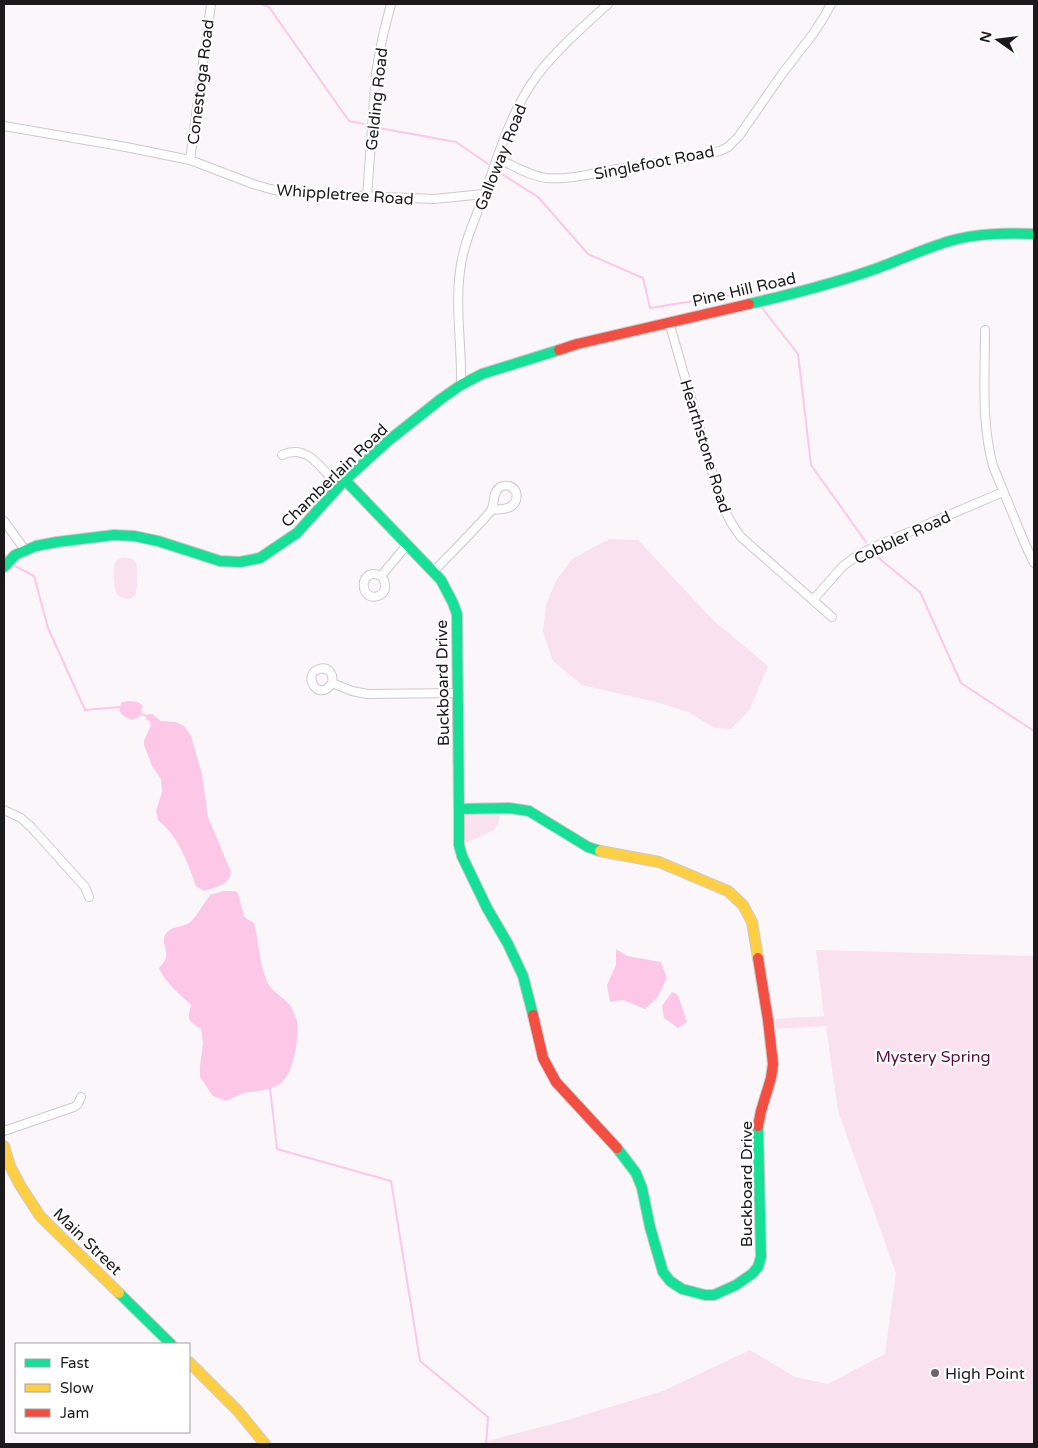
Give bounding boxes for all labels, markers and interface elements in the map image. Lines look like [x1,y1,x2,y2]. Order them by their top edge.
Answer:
north arrow [973,15,1023,65]
street label: Conestoga Road [183,18,219,146]
text: N [976,29,995,44]
street label: Gelding Road [362,47,392,152]
street label: Galloway Road [470,101,531,214]
street label: Singlefoot Road [592,142,716,184]
street label: Whippletree Road [276,180,414,210]
street label: Pine Hill Road [690,268,798,312]
street label: Hearthstone Road [675,377,735,515]
street label: Chamberlain Road [277,420,392,532]
street label: Cobbler Road [851,507,954,569]
street label: Buckboard Drive [432,620,454,746]
park label: Mystery Spring [875,1047,991,1067]
street label: Buckboard Drive [737,1121,757,1247]
street label: Main Street [49,1204,126,1280]
legend [15,1343,190,1433]
text: Fast [60,1354,90,1372]
place label: High Point [945,1364,1025,1384]
marker: High Point [929,1367,941,1379]
text: Slow [60,1379,94,1397]
text: Jam [60,1404,89,1422]

